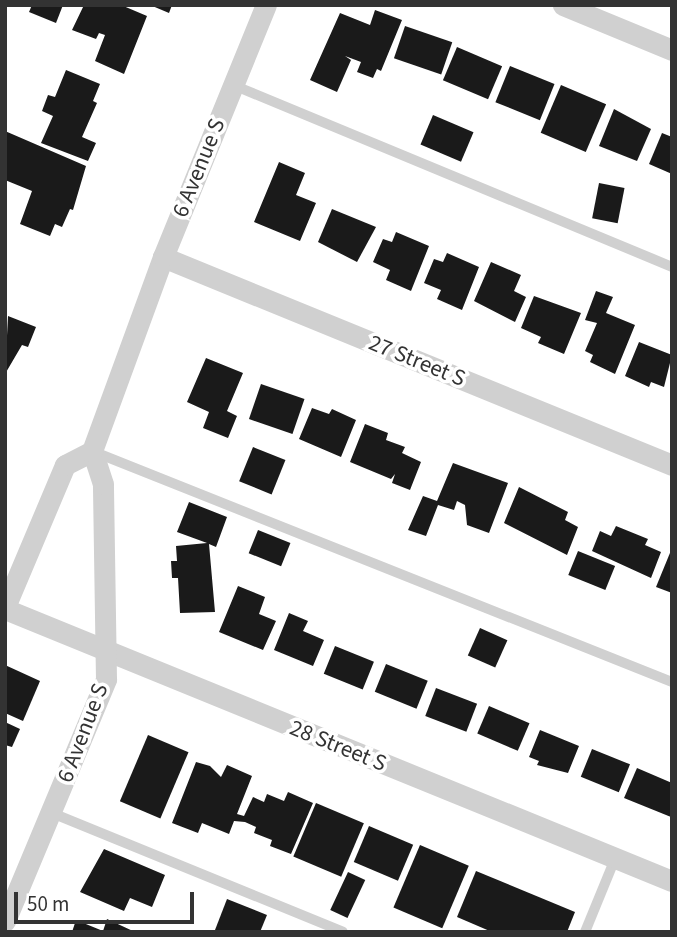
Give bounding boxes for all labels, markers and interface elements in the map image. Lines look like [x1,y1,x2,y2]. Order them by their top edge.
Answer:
street label: 6 Avenue S [167,115,231,221]
street label: 27 Street S [365,329,469,393]
street label: 6 Avenue S [52,680,114,786]
street label: 28 Street S [286,714,390,778]
scale bar [18,878,198,922]
text: 50 m [27,889,69,919]

